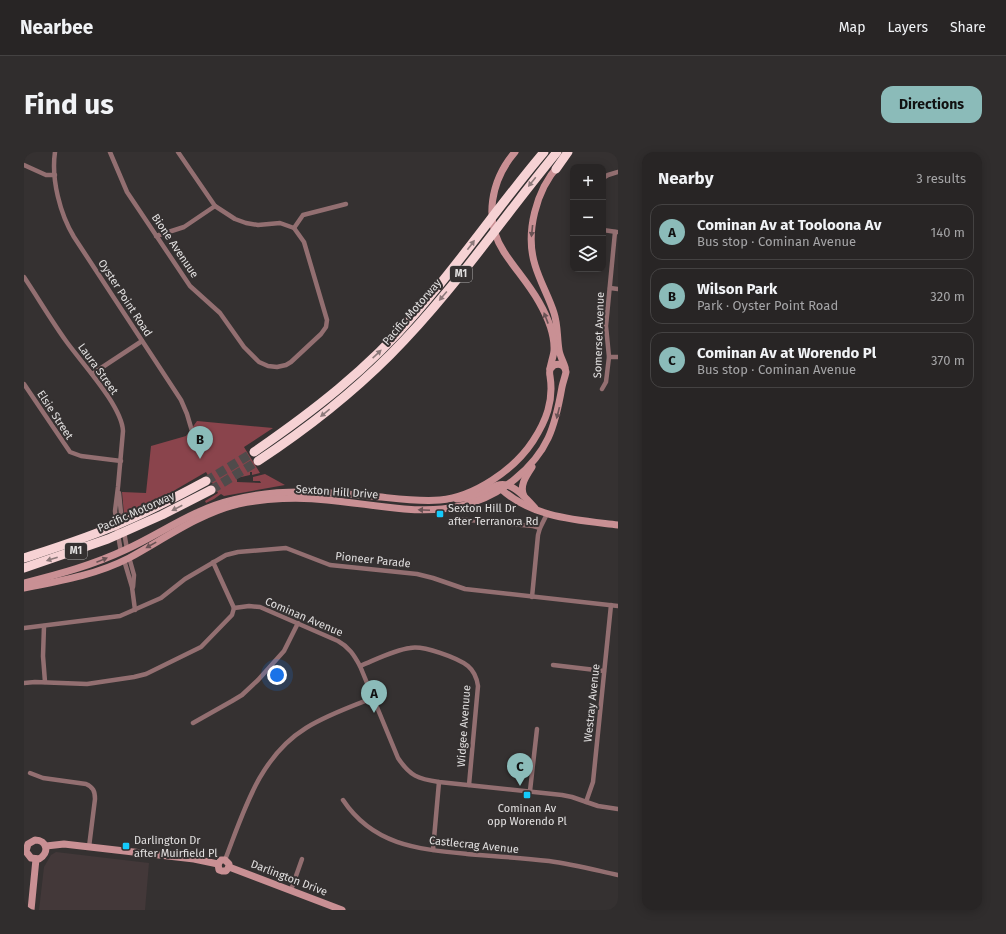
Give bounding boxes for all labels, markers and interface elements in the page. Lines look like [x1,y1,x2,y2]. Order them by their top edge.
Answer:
text: Nearbee [20,16,93,39]
text: Map [839,19,865,36]
text: Layers [887,19,928,36]
text: Share [950,19,986,36]
button: Directions [881,86,982,123]
text: Find us [24,88,114,121]
map controls [570,164,606,272]
button: + [570,164,606,200]
text: Nearby [658,168,713,189]
text: 3 results [916,171,966,186]
one-way arrow [528,177,536,188]
button: − [570,200,606,236]
street label: Bione Avenuue [149,211,201,281]
text: Cominan Av at Tooloona Av [697,216,881,234]
one-way arrow [529,225,536,237]
text: A [668,225,676,240]
text: 140 m [931,225,965,240]
text: Bus stop · Cominan Avenue [697,234,856,249]
button: layers [570,236,606,272]
one-way arrow [467,240,475,251]
street label: Oyster Point Road [95,257,155,339]
road number: M1 [450,266,472,282]
street label: Pacific Motorway [380,276,445,348]
text: Wilson Park [697,280,777,298]
text: B [668,289,676,304]
text: 320 m [930,289,965,304]
one-way arrow [439,290,448,301]
street label: Somerset Avenue [591,292,607,378]
text: Park · Oyster Point Road [697,298,838,313]
one-way arrow [543,312,549,324]
street label: Laura Street [75,341,121,397]
text: Cominan Av at Worendo Pl [697,344,876,362]
one-way arrow [372,349,382,359]
text: C [668,353,676,368]
text: 370 m [931,353,965,368]
text: Bus stop · Cominan Avenue [697,362,856,377]
street label: Elsie Street [34,388,76,442]
one-way arrow [554,407,560,420]
one-way arrow [320,408,331,417]
pin: B [187,426,213,459]
street label: Sexton Hill Drive [295,483,379,501]
street label: Pacific Motorway [95,489,177,535]
place label: Sexton Hill Dr after Terranora Rd [448,502,539,528]
one-way arrow [171,504,182,511]
one-way arrow [417,507,430,513]
marker: Sexton Hill Dr after Terranora Rd [435,509,445,519]
one-way arrow [145,542,157,549]
road number: M1 [65,543,87,559]
street label: Pioneer Parade [335,550,411,570]
one-way arrow [45,556,57,562]
one-way arrow [96,557,108,563]
street label: Cominan Avenue [263,595,345,639]
street label: Westray Avenue [581,663,603,743]
your location [267,665,287,685]
pin: A [361,680,387,713]
street label: Widgee Avenuue [455,685,473,767]
pin: C [507,753,533,786]
marker: Cominan Av opp Worendo Pl [522,790,532,800]
place label: Cominan Av opp Worendo Pl [487,802,567,828]
place label: Darlington Dr after Muirfield Pl [134,834,217,860]
street label: Castlecrag Avenue [428,834,520,856]
marker: Darlington Dr after Muirfield Pl [121,841,131,851]
street label: Darlington Drive [249,857,329,899]

